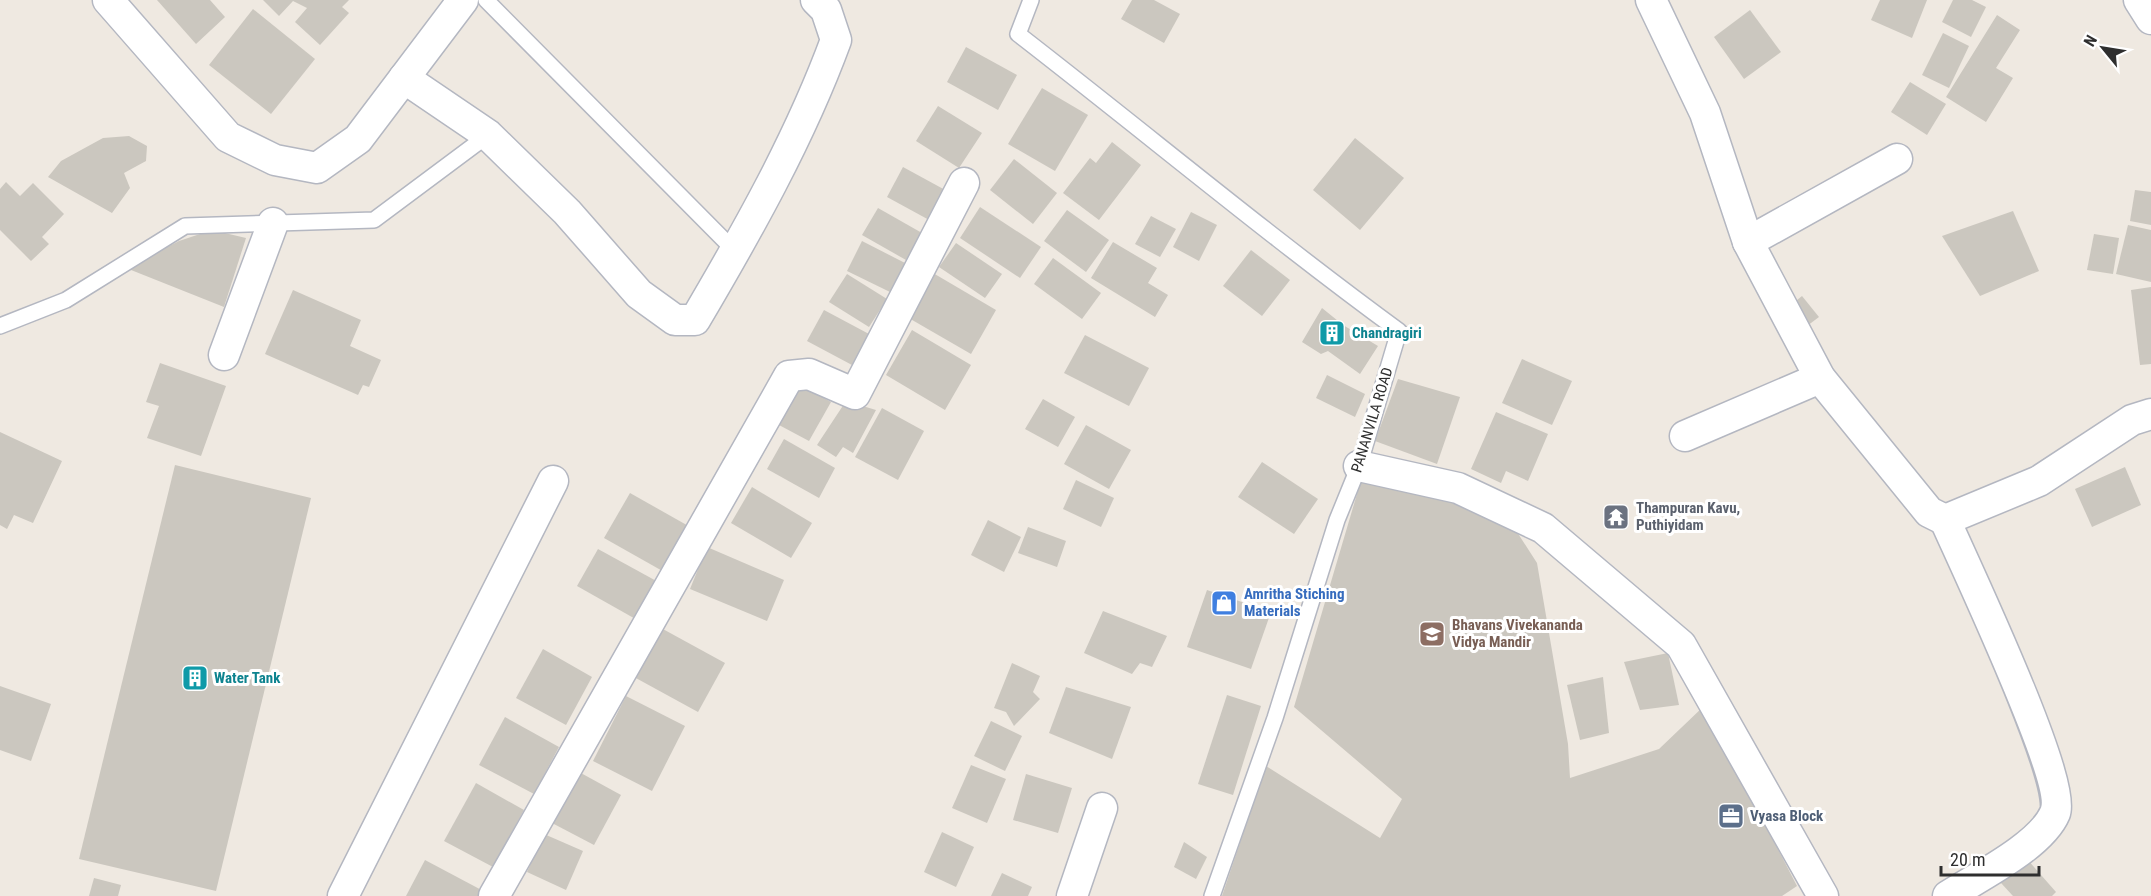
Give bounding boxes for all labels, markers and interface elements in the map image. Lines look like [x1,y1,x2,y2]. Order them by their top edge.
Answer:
north arrow [2073,18,2133,78]
text: N [2080,32,2101,50]
building icon: Chandragiri [1317,318,1347,348]
place label: Chandragiri [1352,324,1422,342]
street label: PANANVILA ROAD [1347,365,1397,475]
place label: Thampuran Kavu, Puthiyidam [1636,499,1740,534]
temple icon: Thampuran Kavu, Puthiyidam [1601,502,1631,532]
place label: Amritha Stiching Materials [1244,585,1344,620]
shop icon: Amritha Stiching Materials [1209,588,1239,618]
place label: Bhavans Vivekananda Vidya Mandir [1452,616,1583,651]
school or university icon: Bhavans Vivekananda Vidya Mandir [1417,619,1447,649]
building icon: Water Tank [180,663,210,693]
place label: Water Tank [214,669,281,687]
office icon: Vyasa Block [1716,801,1746,831]
place label: Vyasa Block [1750,807,1824,825]
scale bar [1941,839,2038,877]
text: 20 m [1950,849,1985,870]

